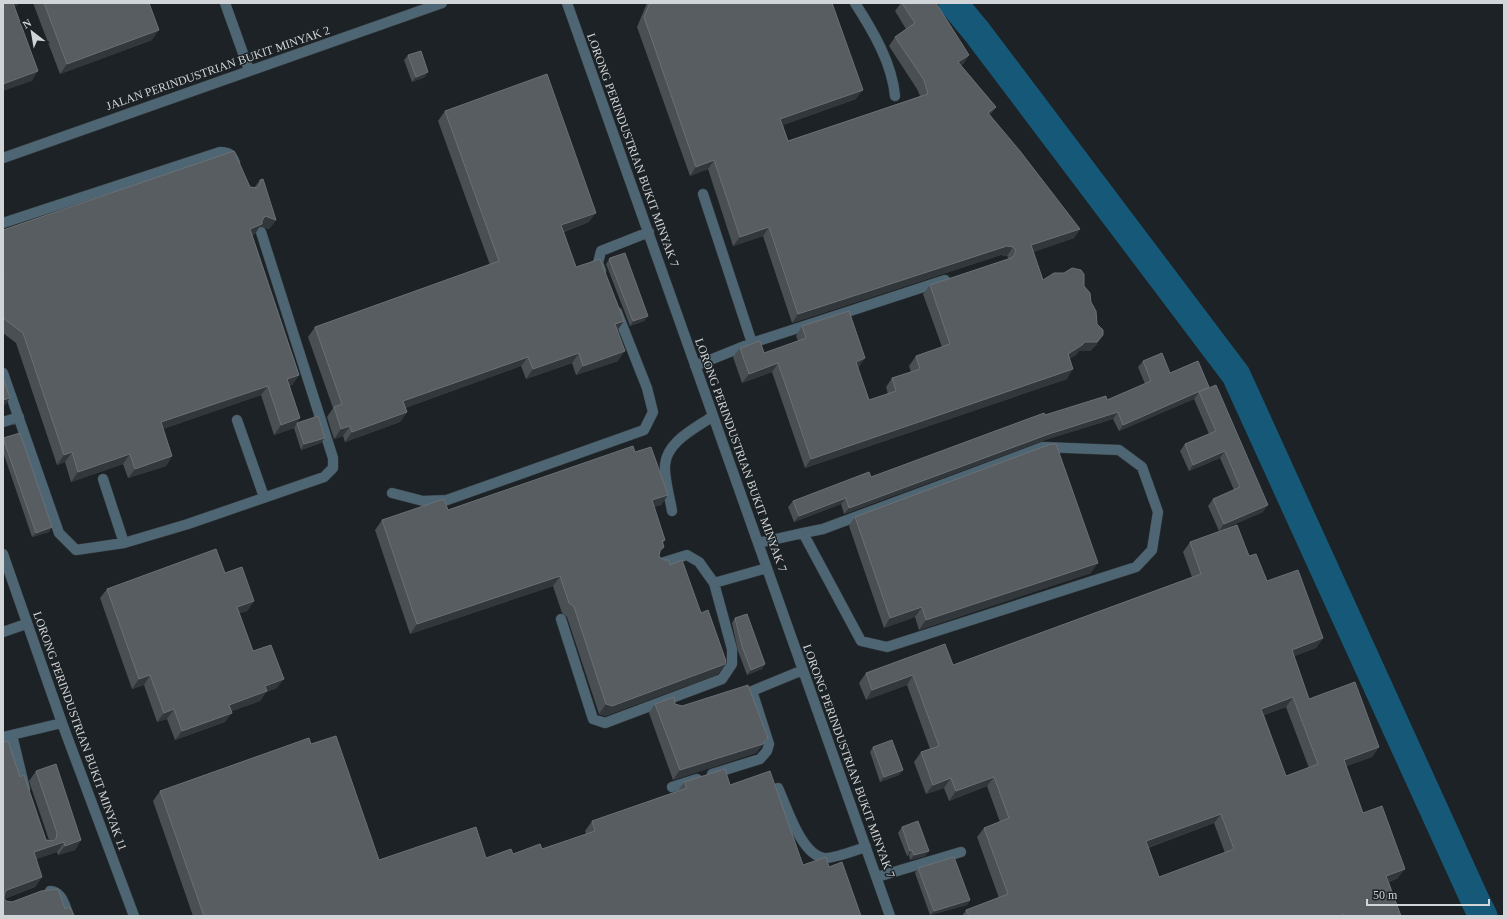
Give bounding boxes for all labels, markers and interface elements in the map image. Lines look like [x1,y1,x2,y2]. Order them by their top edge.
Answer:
north arrow [12,12,52,52]
text: N [20,16,33,31]
street label: JALAN PERINDUSTRIAN BUKIT MINYAK 2 [104,23,332,113]
street label: LORONG PERINDUSTRIAN BUKIT MINYAK 7 [584,31,682,269]
street label: LORONG PERINDUSTRIAN BUKIT MINYAK 7 [692,336,790,574]
street label: LORONG PERINDUSTRIAN BUKIT MINYAK 11 [30,610,130,852]
street label: LORONG PERINDUSTRIAN BUKIT MINYAK 7 [800,642,898,880]
scale bar [1367,881,1489,907]
text: 50 m [1373,888,1398,902]

